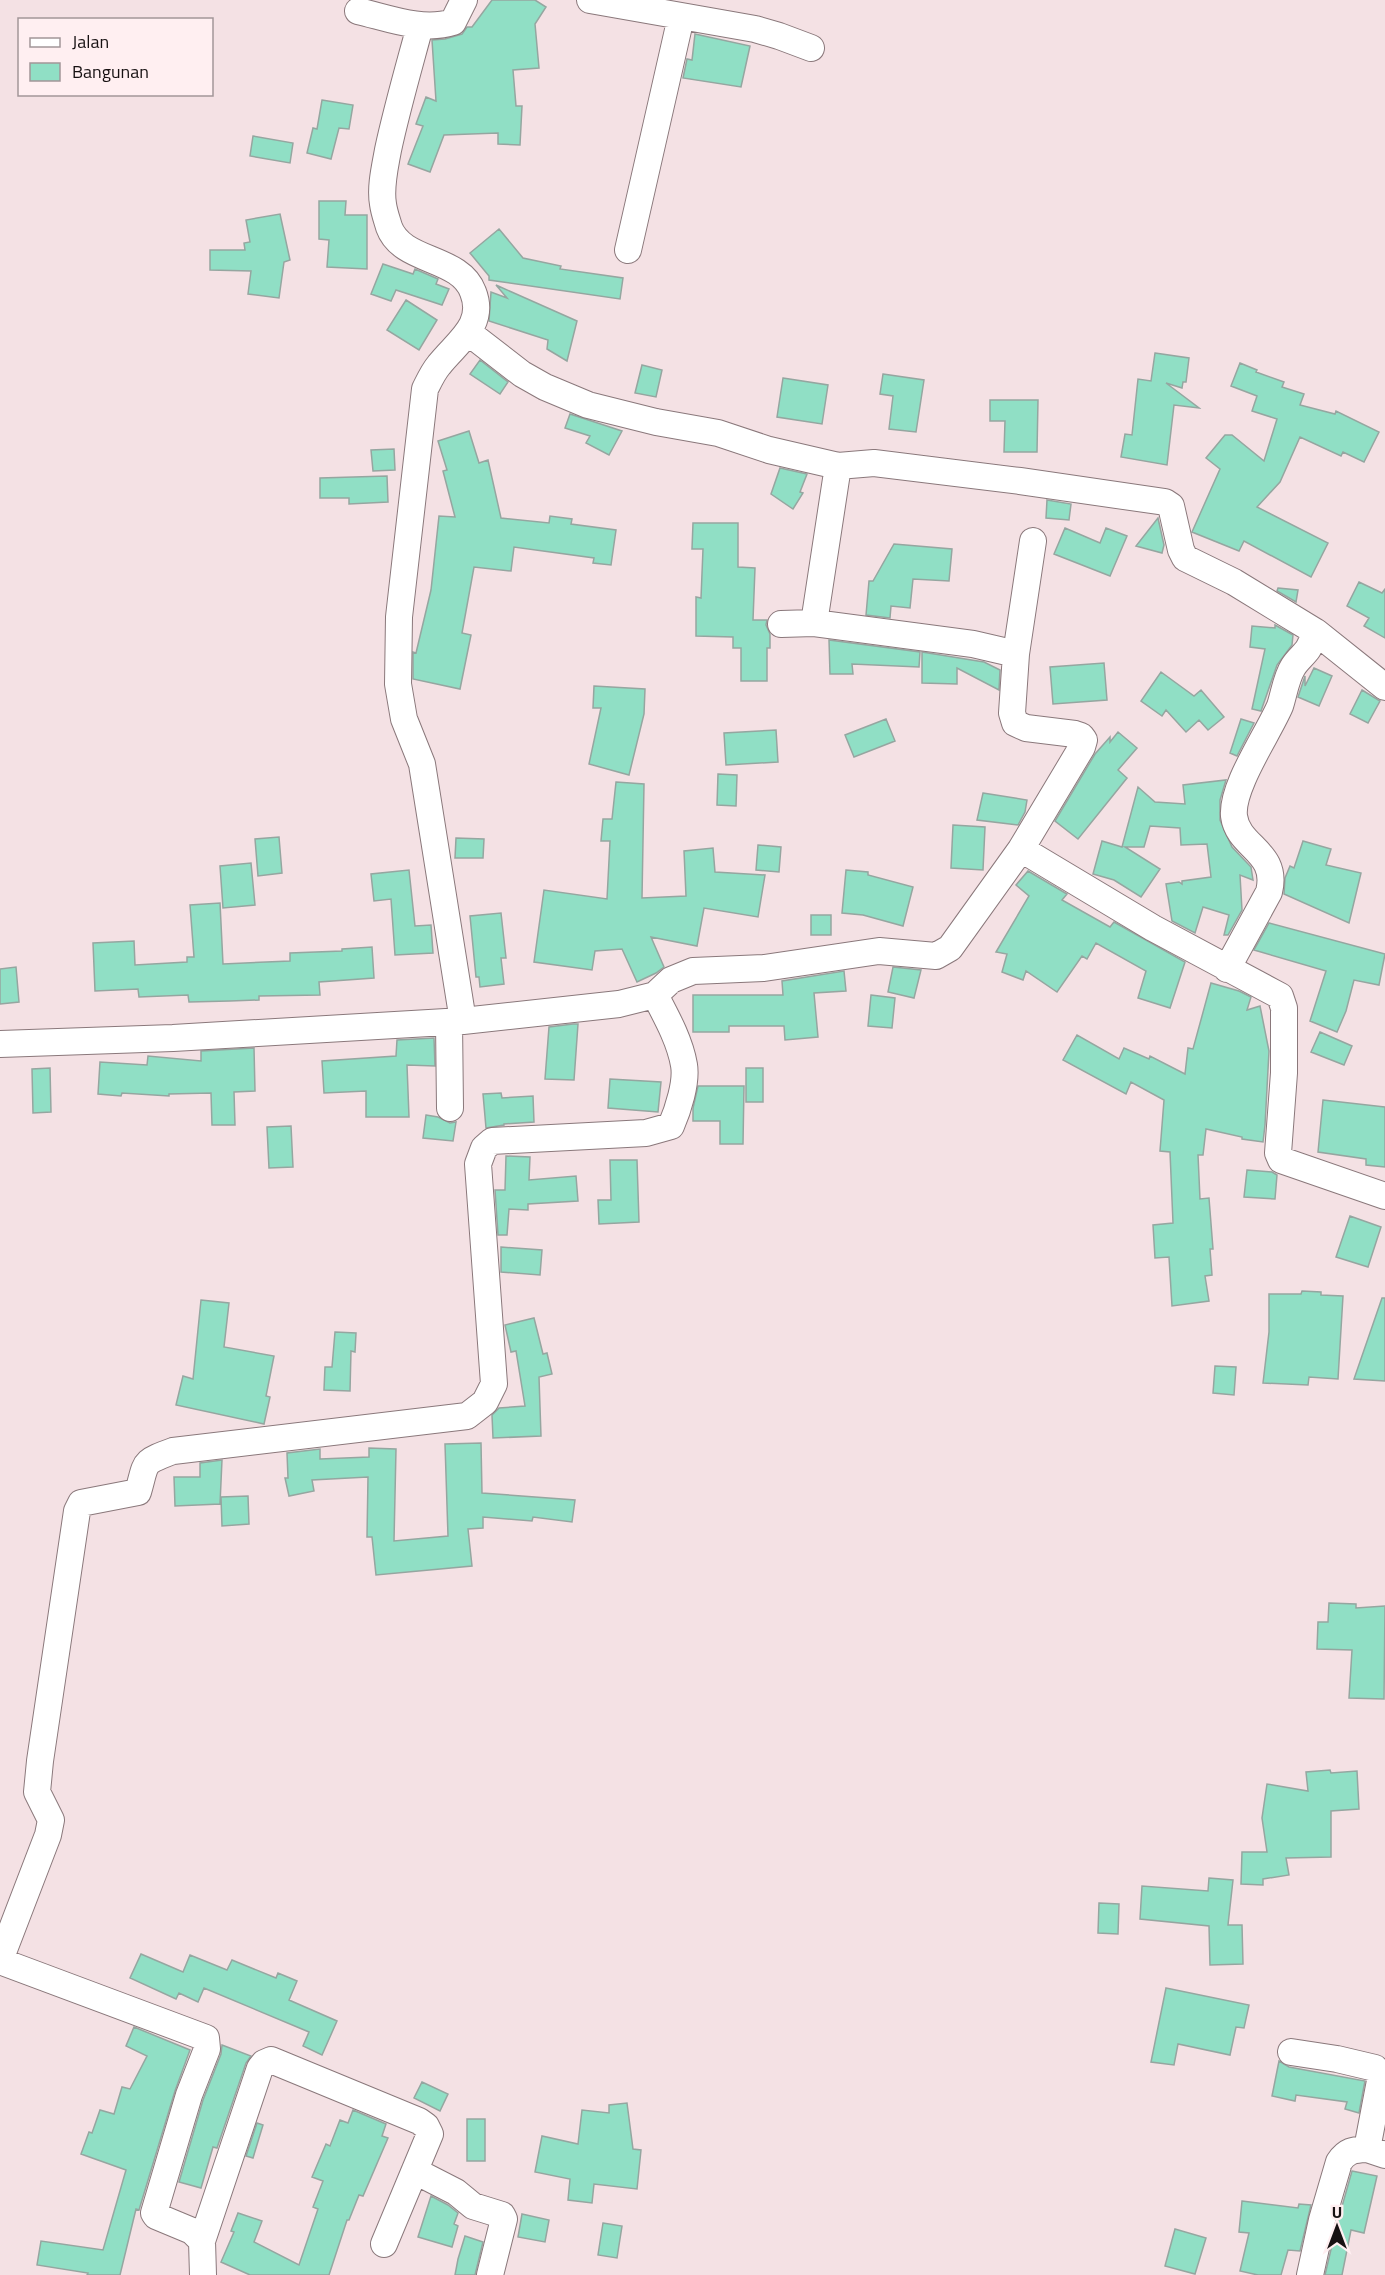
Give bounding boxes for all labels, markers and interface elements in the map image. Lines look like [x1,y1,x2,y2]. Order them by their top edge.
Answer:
legend [18,18,213,96]
text: Jalan [72,28,109,55]
text: Bangunan [72,58,149,85]
north arrow [1307,2197,1367,2257]
text: U [1332,2200,1342,2224]

